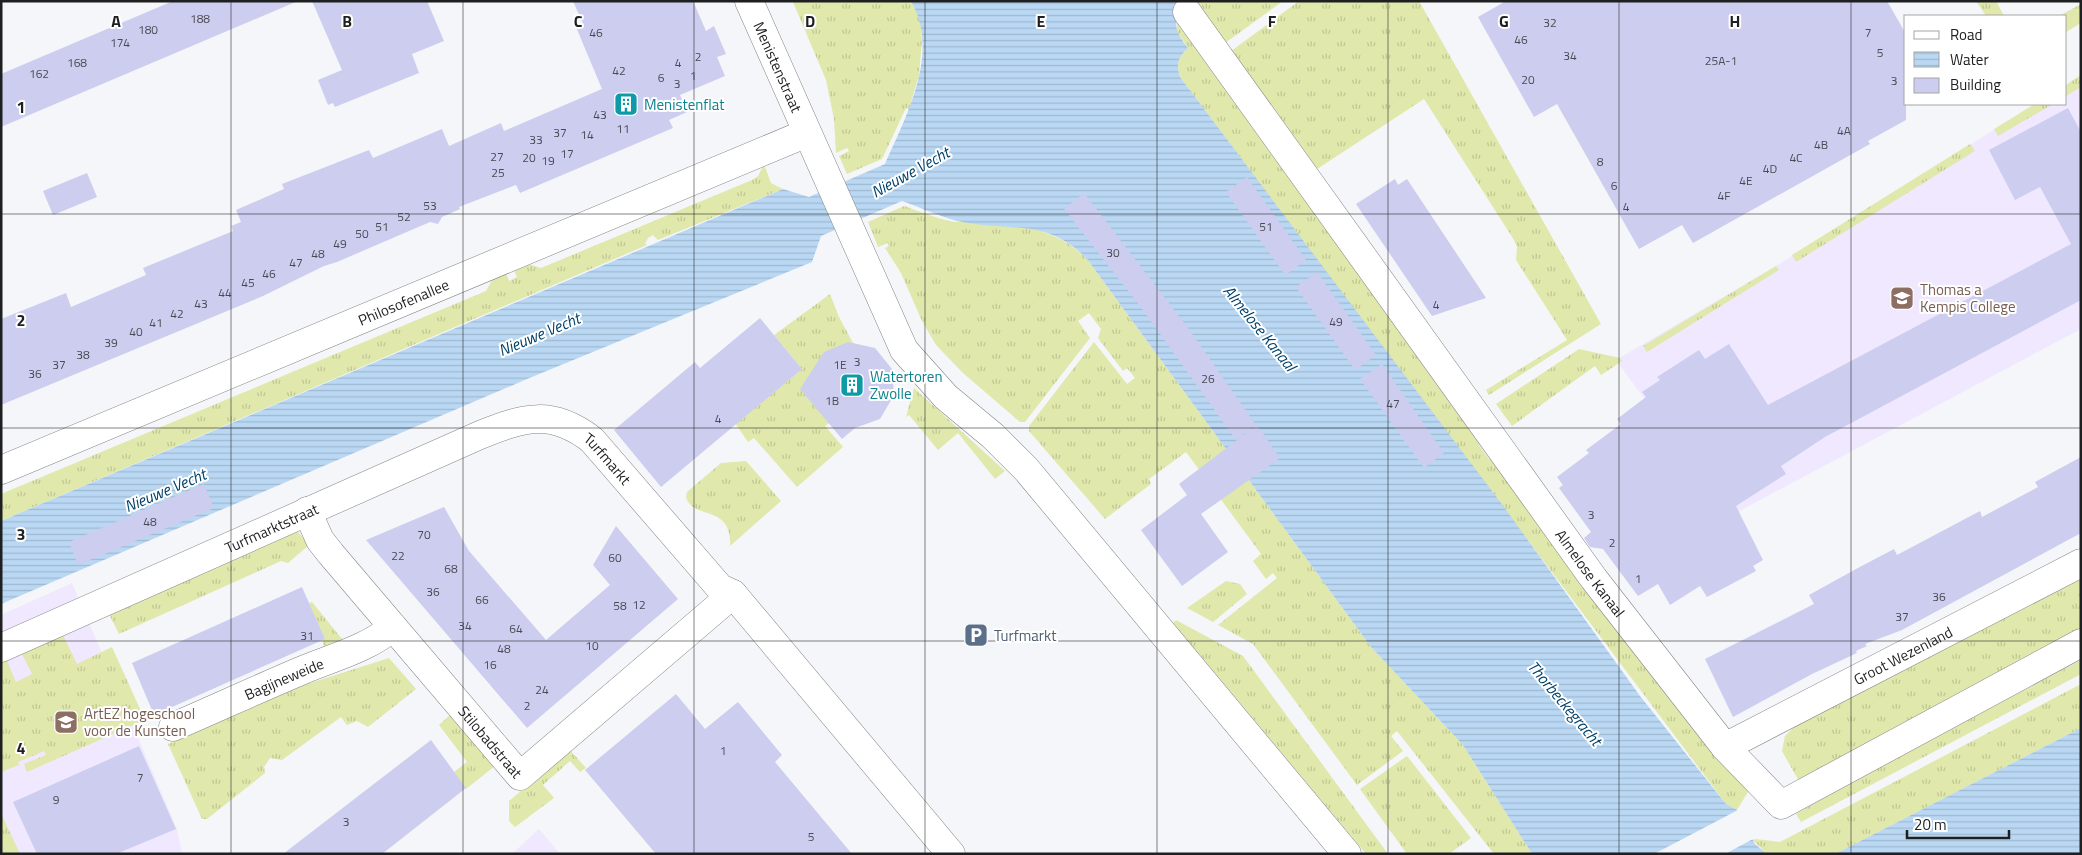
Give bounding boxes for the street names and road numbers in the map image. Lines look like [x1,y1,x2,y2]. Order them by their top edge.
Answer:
street label: Menistenstraat [748,18,809,117]
street label: Philosofenallee [354,273,452,331]
street label: Turfmarkt [580,427,637,490]
street label: Turfmarktstraat [221,497,323,559]
street label: Almelose Kanaal [1550,524,1631,622]
street label: Groot Wezenland [1849,620,1956,690]
street label: Bagijneweide [240,651,327,706]
street label: Stilobadstraat [453,700,529,784]

